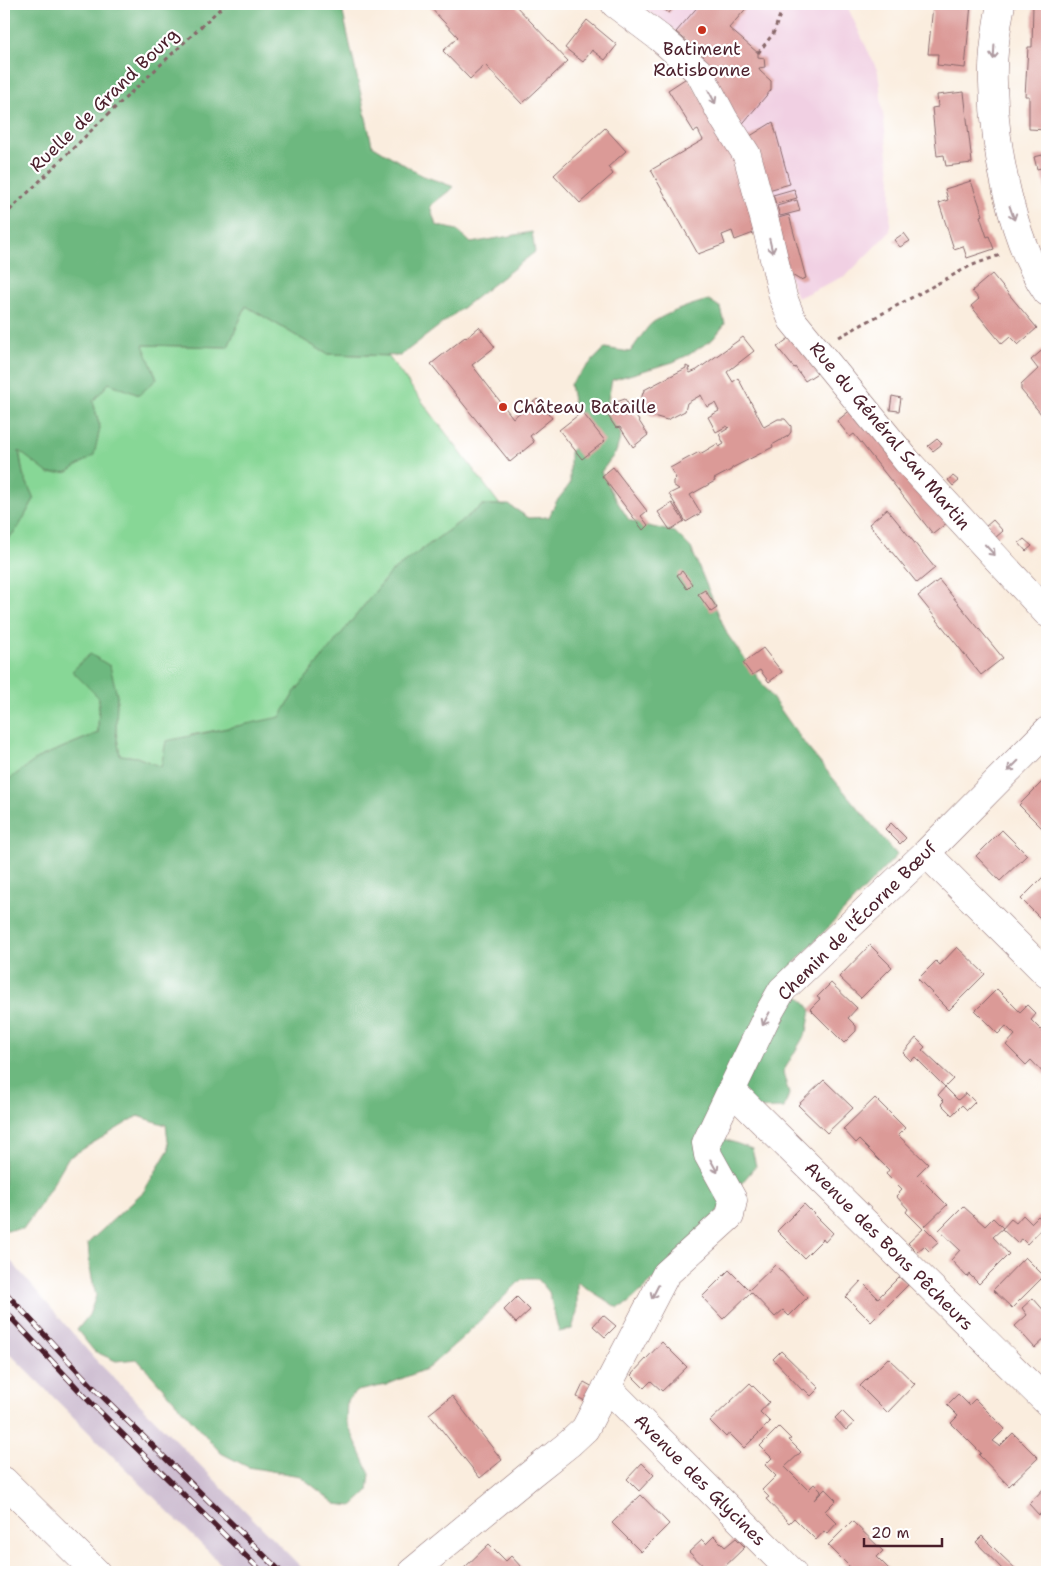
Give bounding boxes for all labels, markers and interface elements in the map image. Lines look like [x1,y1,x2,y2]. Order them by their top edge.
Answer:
street label: Ruelle de Grand Bourg [24,23,184,177]
marker: Batiment Ratisbonne [696,24,708,36]
place label: Batiment Ratisbonne [653,37,751,82]
one-way arrow [989,44,999,60]
one-way arrow [708,89,717,104]
one-way arrow [1008,204,1017,220]
one-way arrow [767,238,776,254]
street label: Rue du Général San Martin [804,337,976,535]
place label: Château Bataille [513,395,656,419]
marker: Château Bataille [497,401,509,413]
one-way arrow [984,544,996,557]
one-way arrow [1007,760,1019,772]
street label: Chemin de l'Écorne Bœuf [772,836,942,1006]
one-way arrow [761,1011,770,1026]
street label: Avenue des Bons Pêcheurs [799,1156,979,1336]
one-way arrow [710,1159,720,1173]
one-way arrow [650,1284,659,1299]
street label: Avenue des Glycines [629,1409,771,1551]
scale bar [864,1516,941,1548]
text: 20 m [871,1523,910,1543]

